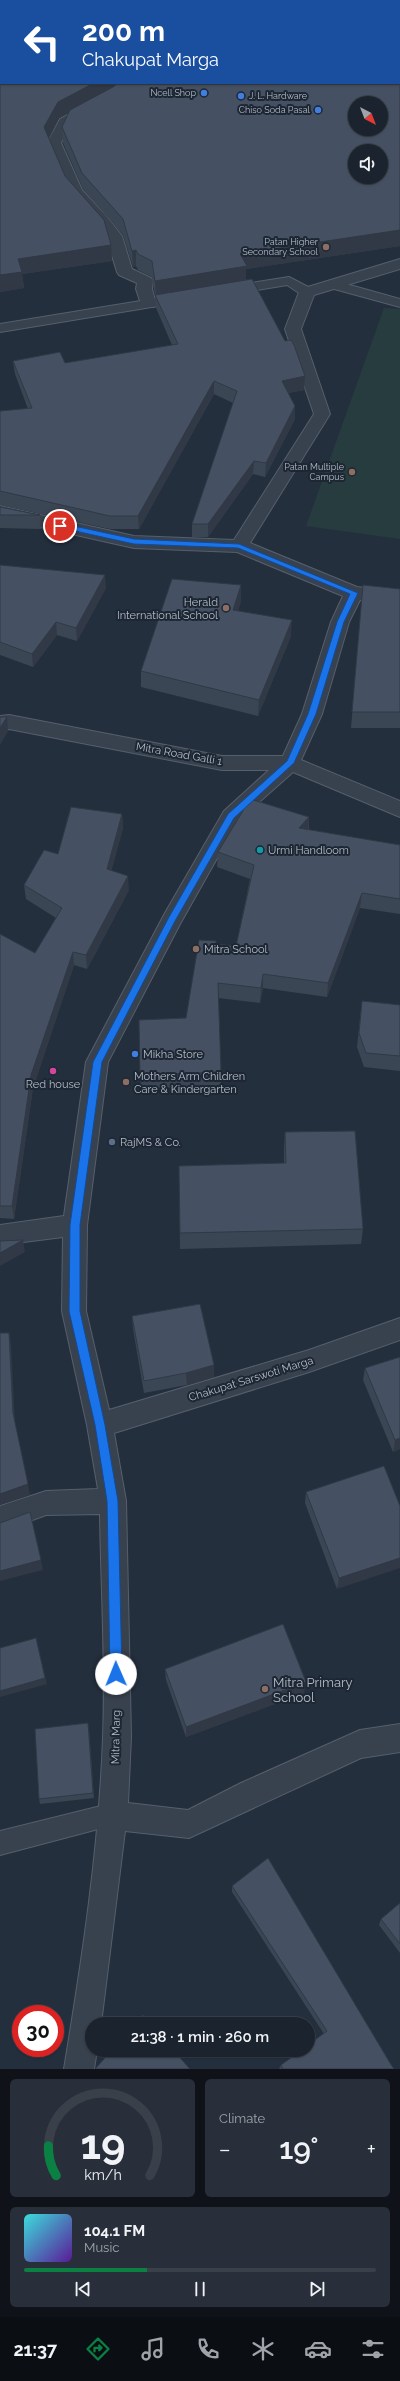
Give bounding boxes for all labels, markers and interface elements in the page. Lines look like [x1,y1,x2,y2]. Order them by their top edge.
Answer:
text: 200 m [82,15,165,48]
icon: left [16,16,68,68]
text: Chakupat Marga [82,49,219,70]
place label: Ncell Shop [150,88,196,98]
marker: Ncell Shop [199,88,209,98]
marker: J. L. Hardware [236,91,246,101]
place label: J. L. Hardware [249,91,308,101]
north arrow [348,96,388,136]
map controls [348,96,388,184]
place label: Chiso Soda Pasal [239,105,311,115]
marker: Chiso Soda Pasal [313,105,323,115]
button: sound [348,144,388,184]
place label: Patan Higher Secondary School [242,237,319,257]
marker: Patan Higher Secondary School [321,242,331,252]
place label: Patan Multiple Campus [284,462,345,482]
marker: Patan Multiple Campus [347,467,357,477]
pin [43,509,77,543]
icon: arrive [49,515,71,537]
place label: Herald International School [117,596,218,622]
marker: Herald International School [221,603,231,613]
street label: Mitra Road Galli 1 [135,740,223,768]
place label: Urmi Handloom [268,844,349,857]
marker: Urmi Handloom [255,845,265,855]
place label: Mitra School [204,943,268,956]
marker: Mitra School [191,944,201,954]
place label: Mikha Store [143,1048,203,1061]
marker: Mikha Store [130,1049,140,1059]
marker: Red house [48,1066,58,1076]
place label: Mothers Arm Children Care & Kindergarten [134,1070,245,1096]
marker: Mothers Arm Children Care & Kindergarten [121,1077,131,1087]
place label: Red house [26,1078,81,1091]
place label: RajMS & Co. [120,1136,181,1149]
marker: RajMS & Co. [107,1137,117,1147]
street label: Chakupat Sarswoti Marga [187,1354,315,1404]
position arrow [95,1653,137,1695]
place label: Mitra Primary School [273,1675,353,1705]
marker: Mitra Primary School [260,1684,270,1694]
street label: Mitra Marg [109,1710,123,1764]
speed limit sign: 30 [12,2005,64,2057]
text: 21:38 · 1 min · 260 m [131,2028,269,2046]
text: Climate [219,2111,265,2126]
text: 19 [80,2120,125,2169]
text: 19° [279,2131,318,2166]
text: − [219,2136,231,2162]
text: + [367,2136,376,2162]
text: km/h [84,2167,121,2183]
text: 104.1 FM [84,2222,145,2240]
text: Music [84,2240,119,2255]
icon: previous [72,2278,94,2300]
icon: pause [189,2278,211,2300]
icon: next [306,2278,328,2300]
icon: directions [84,2335,112,2363]
icon: music [139,2335,167,2363]
icon: phone [194,2335,222,2363]
icon: climate [249,2335,277,2363]
icon: car [304,2335,332,2363]
icon: filters [359,2335,387,2363]
text: 21:37 [13,2339,57,2360]

